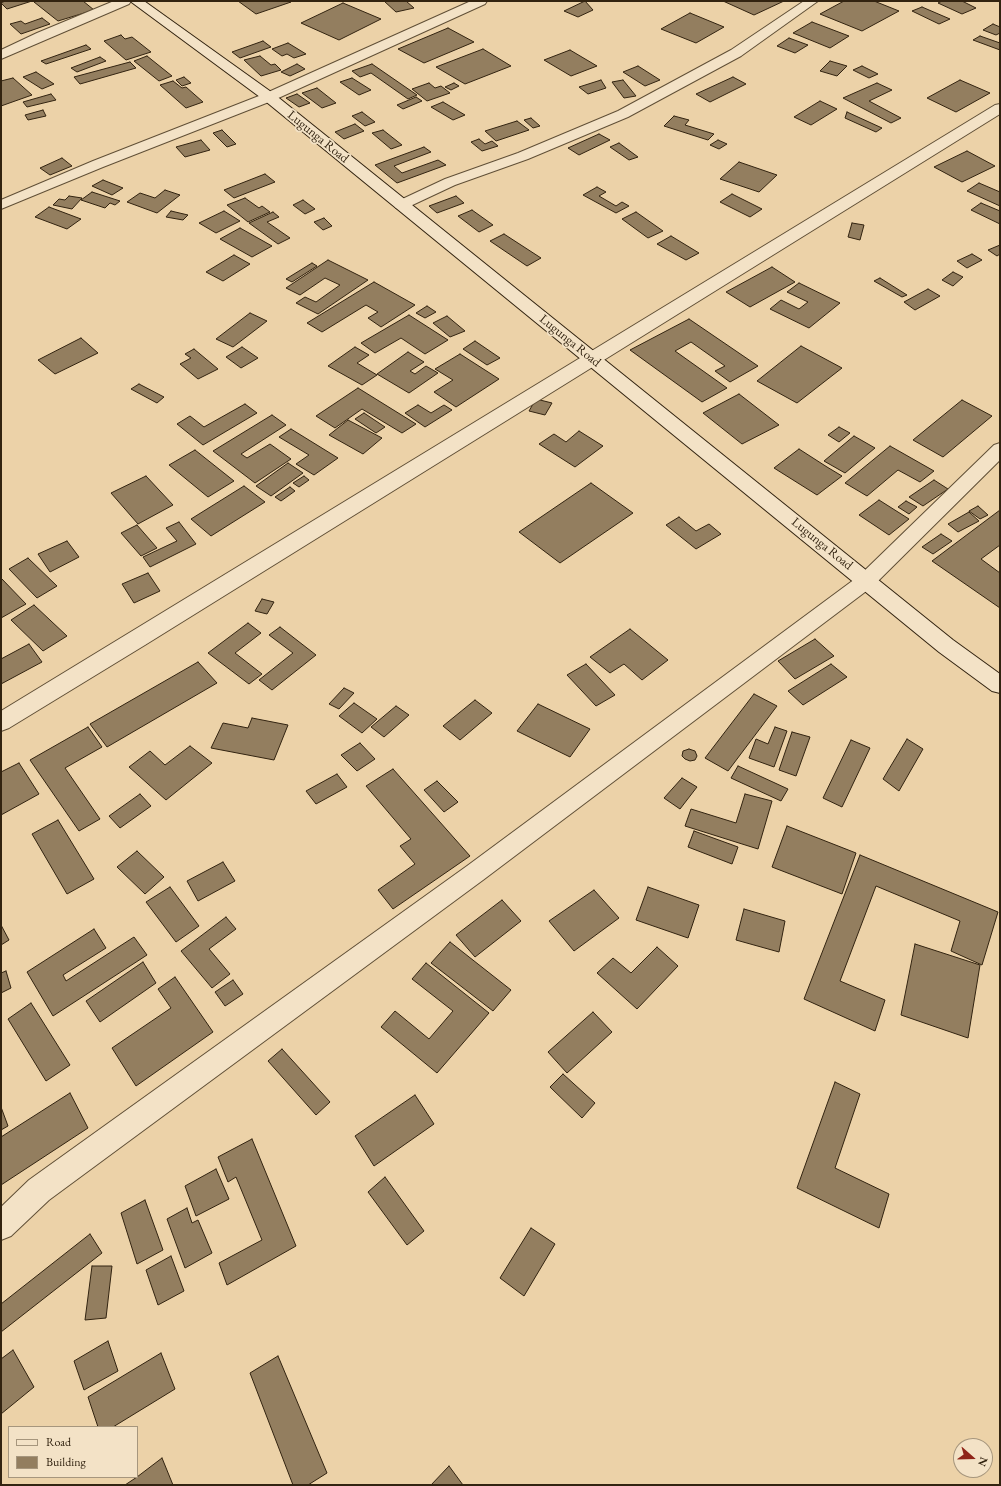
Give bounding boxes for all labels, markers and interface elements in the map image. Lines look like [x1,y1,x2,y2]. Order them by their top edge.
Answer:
street label: Lugunga Road [284,108,352,166]
street label: Lugunga Road [536,312,604,370]
street label: Lugunga Road [788,515,856,573]
legend [8,1426,138,1478]
text: Road [46,1434,71,1450]
north arrow [953,1438,993,1478]
text: Building [46,1454,86,1470]
text: N [975,1455,991,1468]

